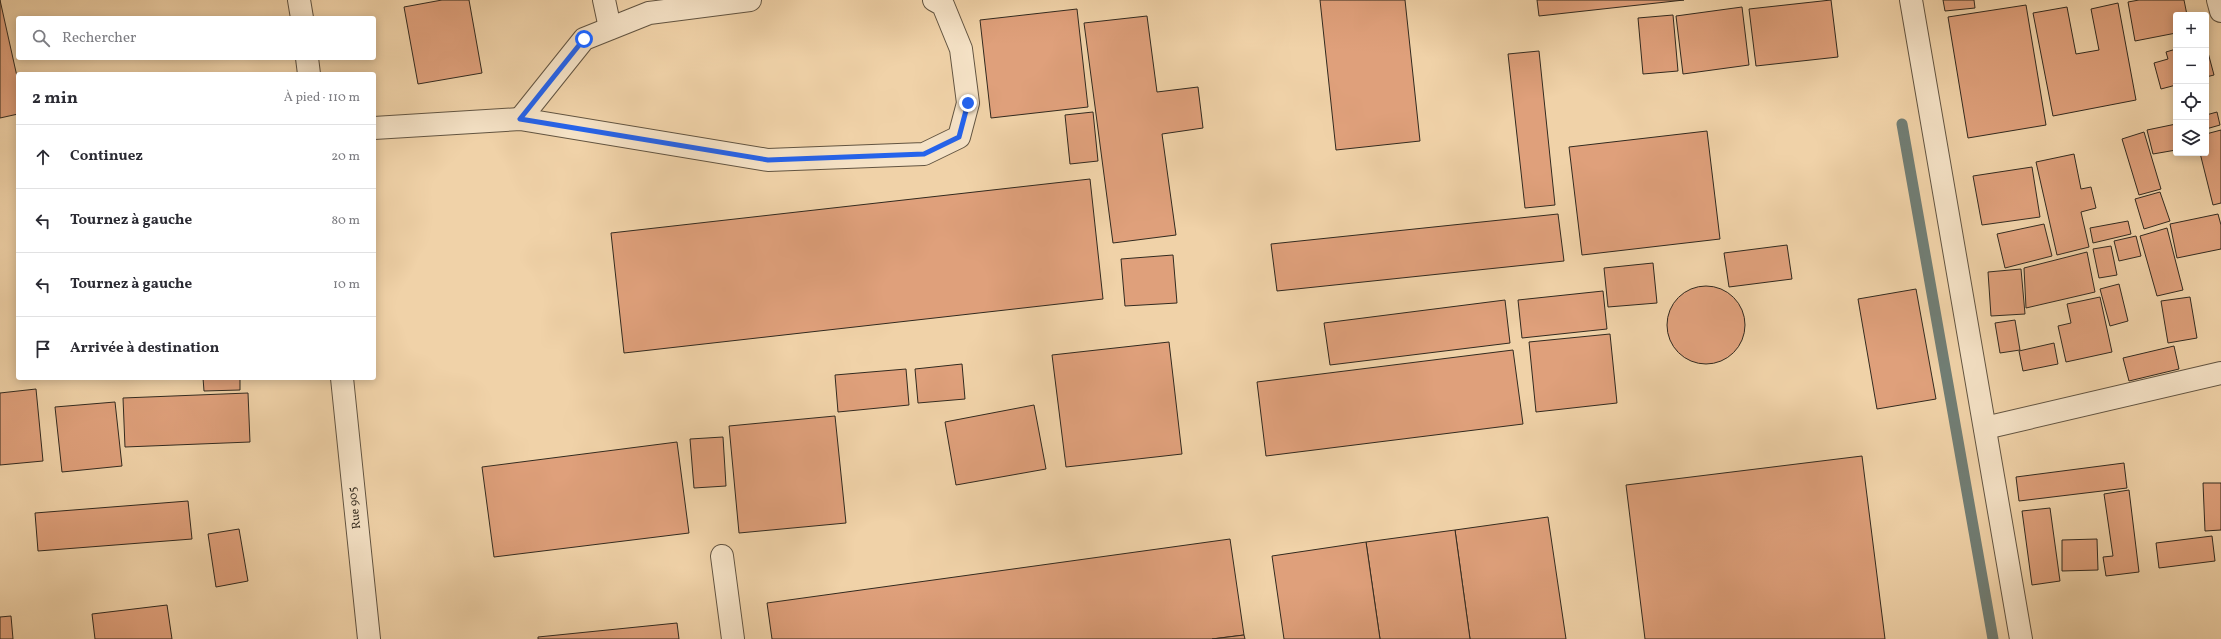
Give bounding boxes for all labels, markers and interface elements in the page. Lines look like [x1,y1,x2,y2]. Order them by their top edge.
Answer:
map controls [2173,12,2209,156]
button: + [2173,12,2209,48]
search box [16,16,376,60]
icon: search [30,27,52,49]
text: Rechercher [62,28,136,49]
route start [575,30,593,48]
button: − [2173,48,2209,84]
button: locate [2173,84,2209,120]
text: 2 min [32,87,78,110]
text: À pied · 110 m [284,89,360,107]
route end [959,94,977,112]
button: layers [2173,120,2209,156]
icon: ahead [32,146,54,168]
text: Continuez [70,146,143,167]
text: 20 m [331,148,360,166]
icon: left [32,210,54,232]
text: Tournez à gauche [70,210,192,231]
text: 80 m [331,212,360,230]
icon: left [32,274,54,296]
text: Tournez à gauche [70,274,192,295]
text: 10 m [333,276,360,294]
icon: arrive [32,338,54,360]
text: Arrivée à destination [70,338,219,359]
street label: Rue 905 [345,486,365,530]

